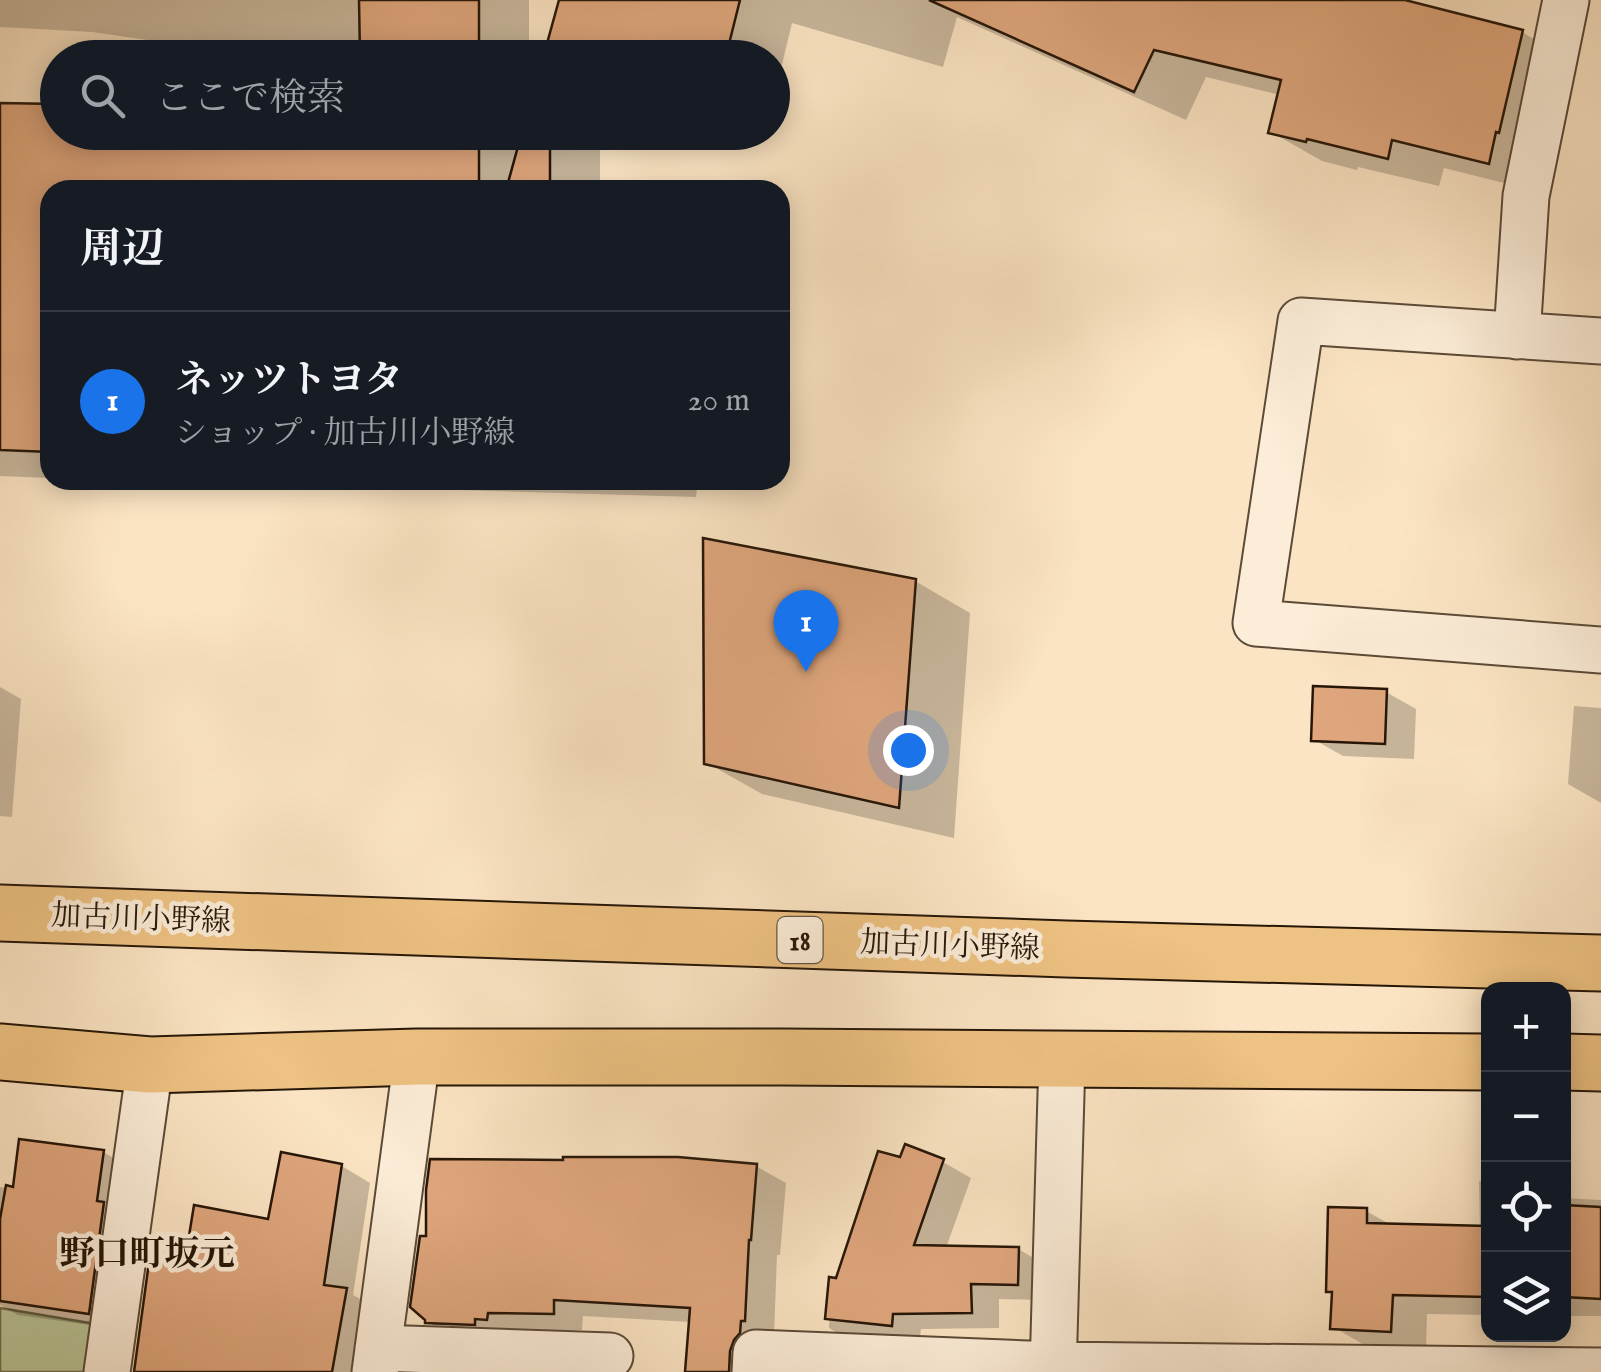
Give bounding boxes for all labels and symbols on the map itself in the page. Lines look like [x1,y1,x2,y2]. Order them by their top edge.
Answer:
pin: 1 [774,590,838,672]
your location [883,725,934,776]
street label: 加古川小野線 [50,898,232,942]
road number: 18 [778,917,822,963]
street label: 加古川小野線 [859,925,1041,969]
district label: 野口町坂元 [59,1233,235,1278]

